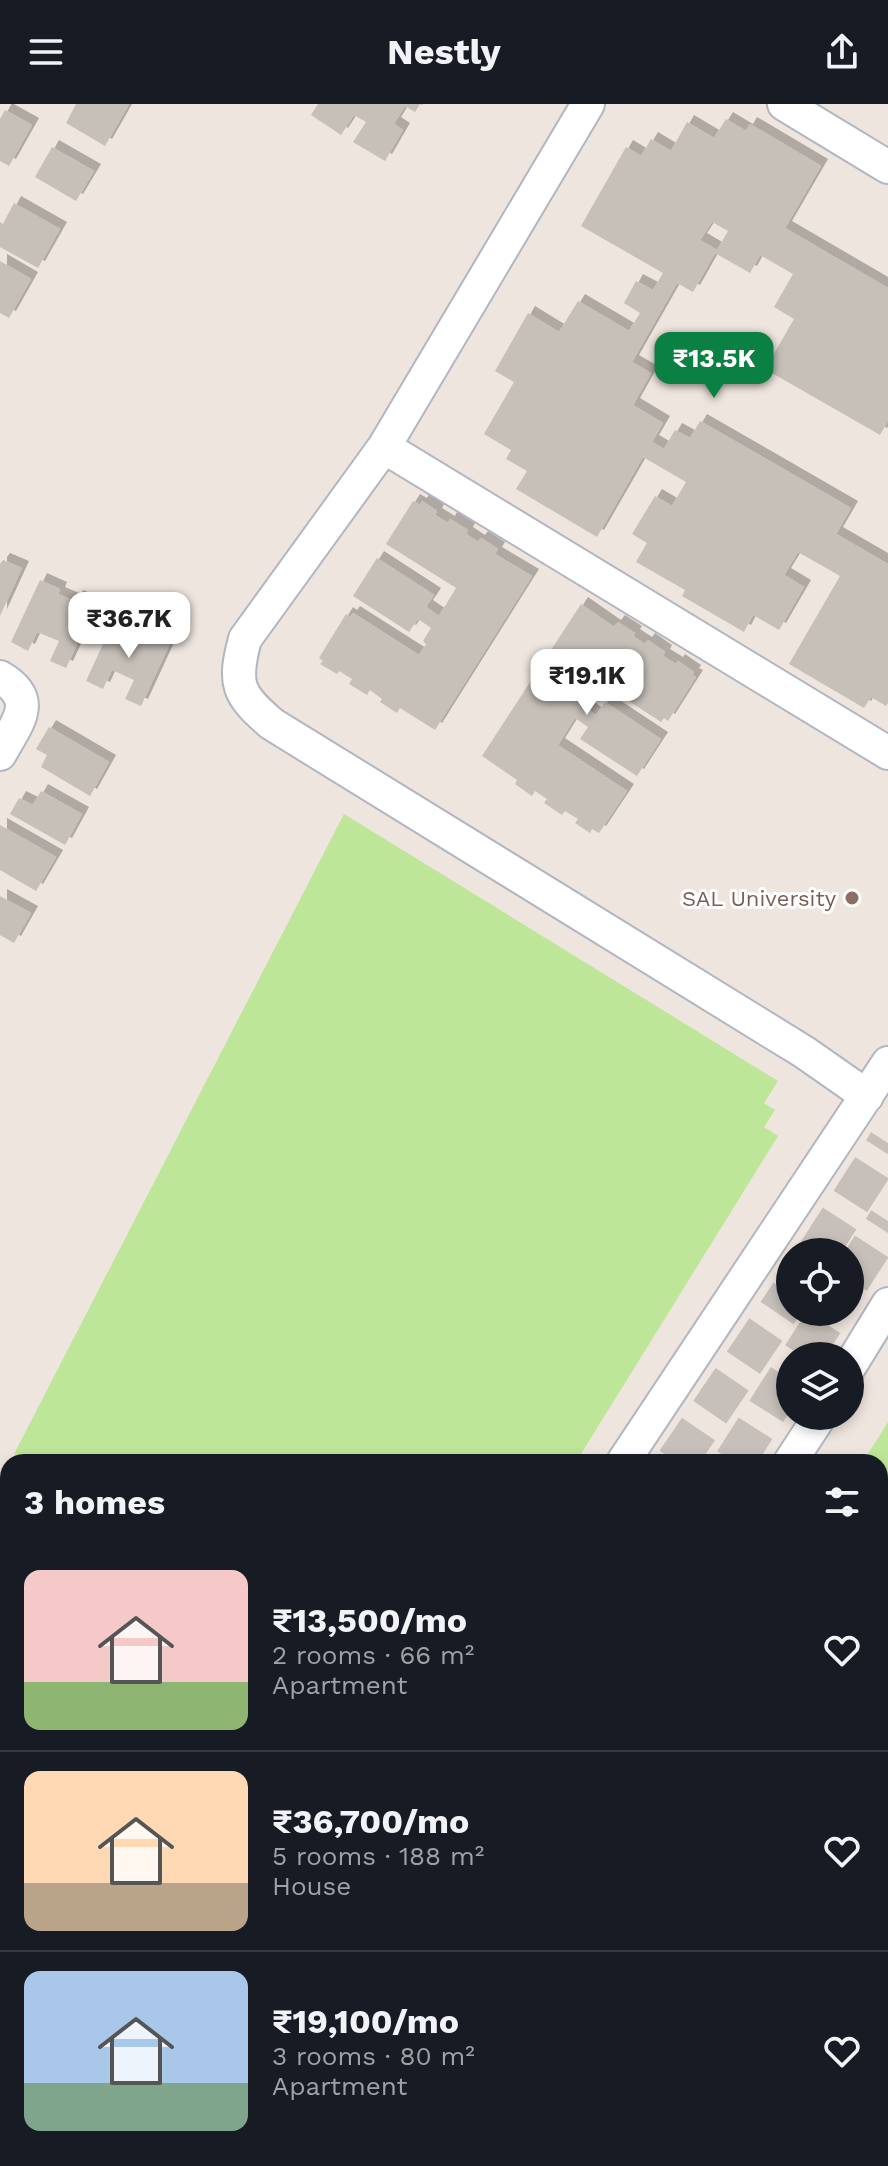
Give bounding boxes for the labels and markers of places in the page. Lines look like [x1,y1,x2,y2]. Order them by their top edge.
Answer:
pin: ₹13.5K [649,332,779,400]
pin: ₹36.7K [64,592,194,660]
pin: ₹19.1K [522,649,652,717]
place label: SAL University [682,886,837,911]
marker: SAL University [843,889,861,907]

